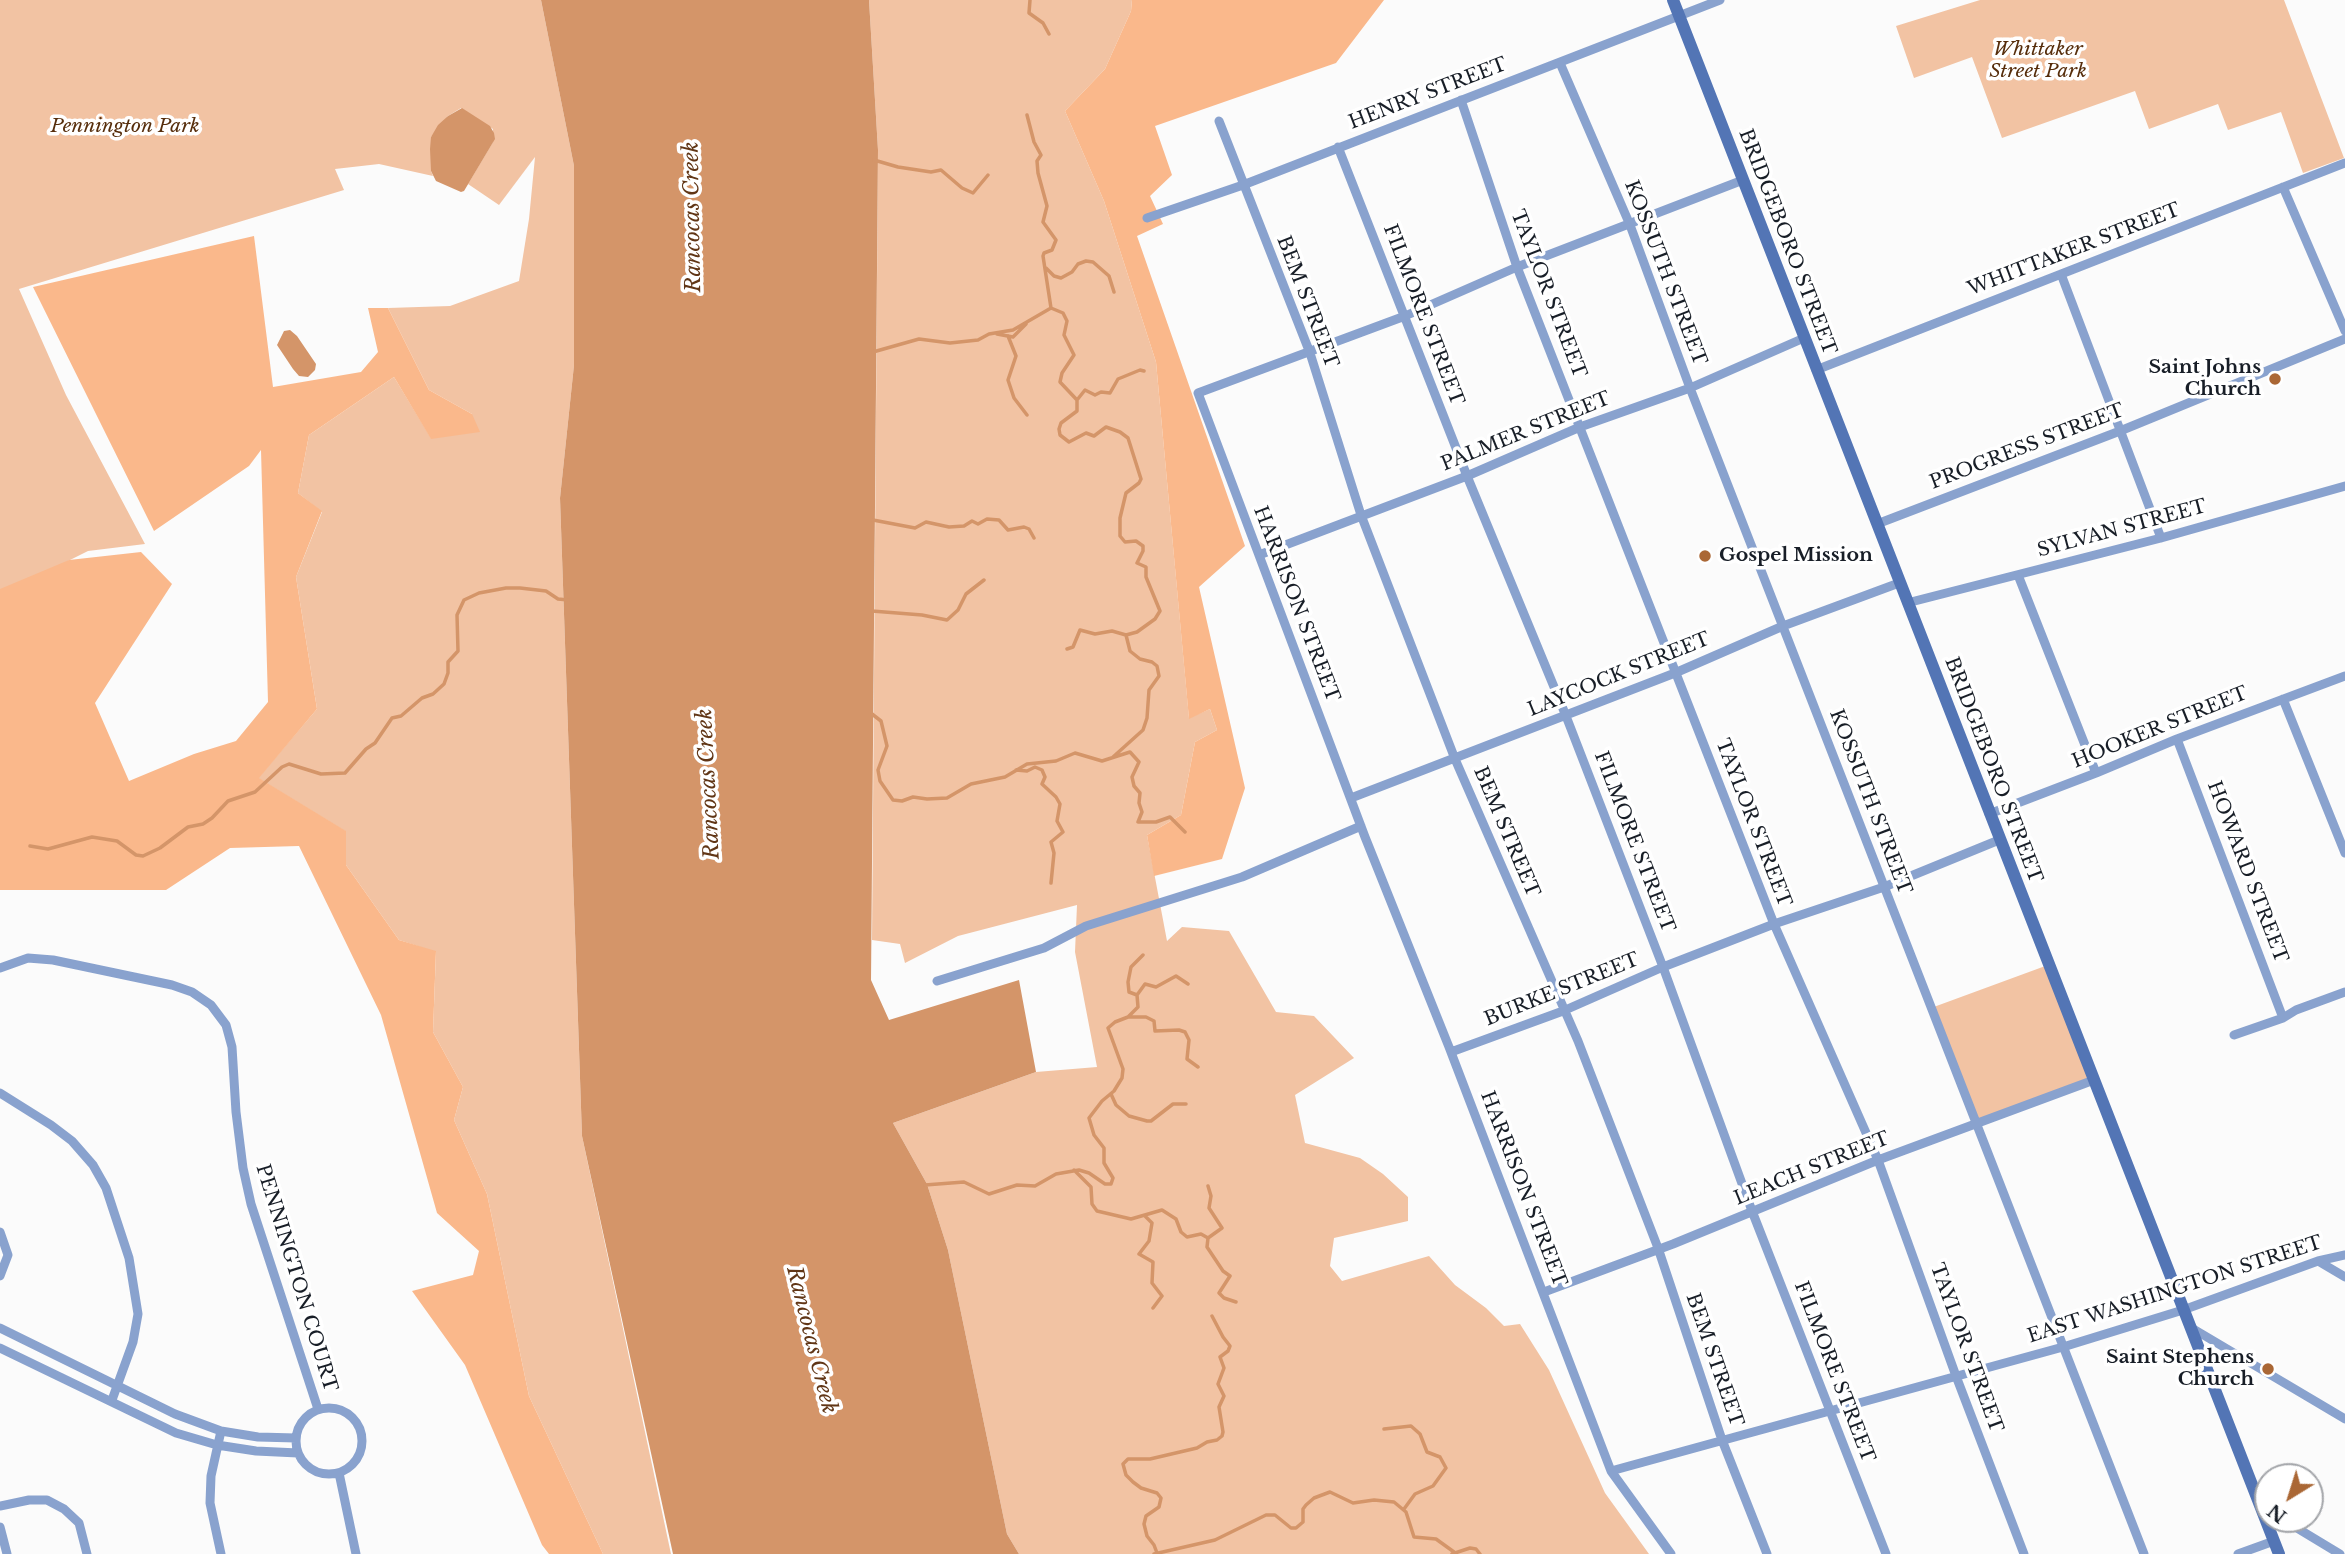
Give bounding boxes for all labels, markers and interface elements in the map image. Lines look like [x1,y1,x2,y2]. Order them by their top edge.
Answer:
park label: Whittaker Street Park [1989,39,2087,83]
street label: HENRY STREET [1346,53,1510,135]
park label: Pennington Park [50,116,200,138]
street label: BRIDGEBORO STREET [1733,126,1841,358]
water label: Rancocas Creek [679,141,707,293]
street label: KOSSUTH STREET [1619,177,1711,369]
street label: WHITTAKER STREET [1965,199,2183,301]
street label: TAYLOR STREET [1505,207,1591,381]
street label: FILMORE STREET [1378,221,1468,409]
street label: BEM STREET [1271,233,1343,371]
place label: Saint Johns Church [2148,357,2261,401]
marker: Saint Johns Church [2267,371,2283,387]
street label: PALMER STREET [1438,388,1614,476]
street label: PROGRESS STREET [1927,399,2127,495]
street label: SYLVAN STREET [2035,495,2209,563]
street label: HARRISON STREET [1248,503,1344,705]
place label: Gospel Mission [1719,545,1873,567]
marker: Gospel Mission [1697,548,1713,564]
street label: LAYCOCK STREET [1525,628,1713,722]
street label: BRIDGEBORO STREET [1939,654,2047,886]
street label: HOOKER STREET [2069,682,2251,774]
street label: KOSSUTH STREET [1824,706,1916,898]
water label: Rancocas Creek [692,708,726,860]
street label: TAYLOR STREET [1710,736,1796,910]
street label: FILMORE STREET [1589,748,1679,936]
street label: BEM STREET [1468,763,1544,901]
street label: HOWARD STREET [2202,778,2292,966]
street label: BURKE STREET [1481,949,1643,1031]
street label: HARRISON STREET [1475,1088,1571,1290]
street label: LEACH STREET [1731,1127,1893,1211]
street label: PENNINGTON COURT [251,1162,341,1394]
street label: EAST WASHINGTON STREET [2025,1232,2325,1348]
street label: TAYLOR STREET [1925,1260,2007,1436]
water label: Rancocas Creek [781,1264,841,1416]
street label: FILMORE STREET [1789,1278,1879,1466]
street label: BEM STREET [1680,1290,1748,1430]
place label: Saint Stephens Church [2106,1347,2254,1391]
marker: Saint Stephens Church [2260,1361,2276,1377]
north arrow [2254,1463,2324,1533]
text: N [2263,1499,2291,1528]

